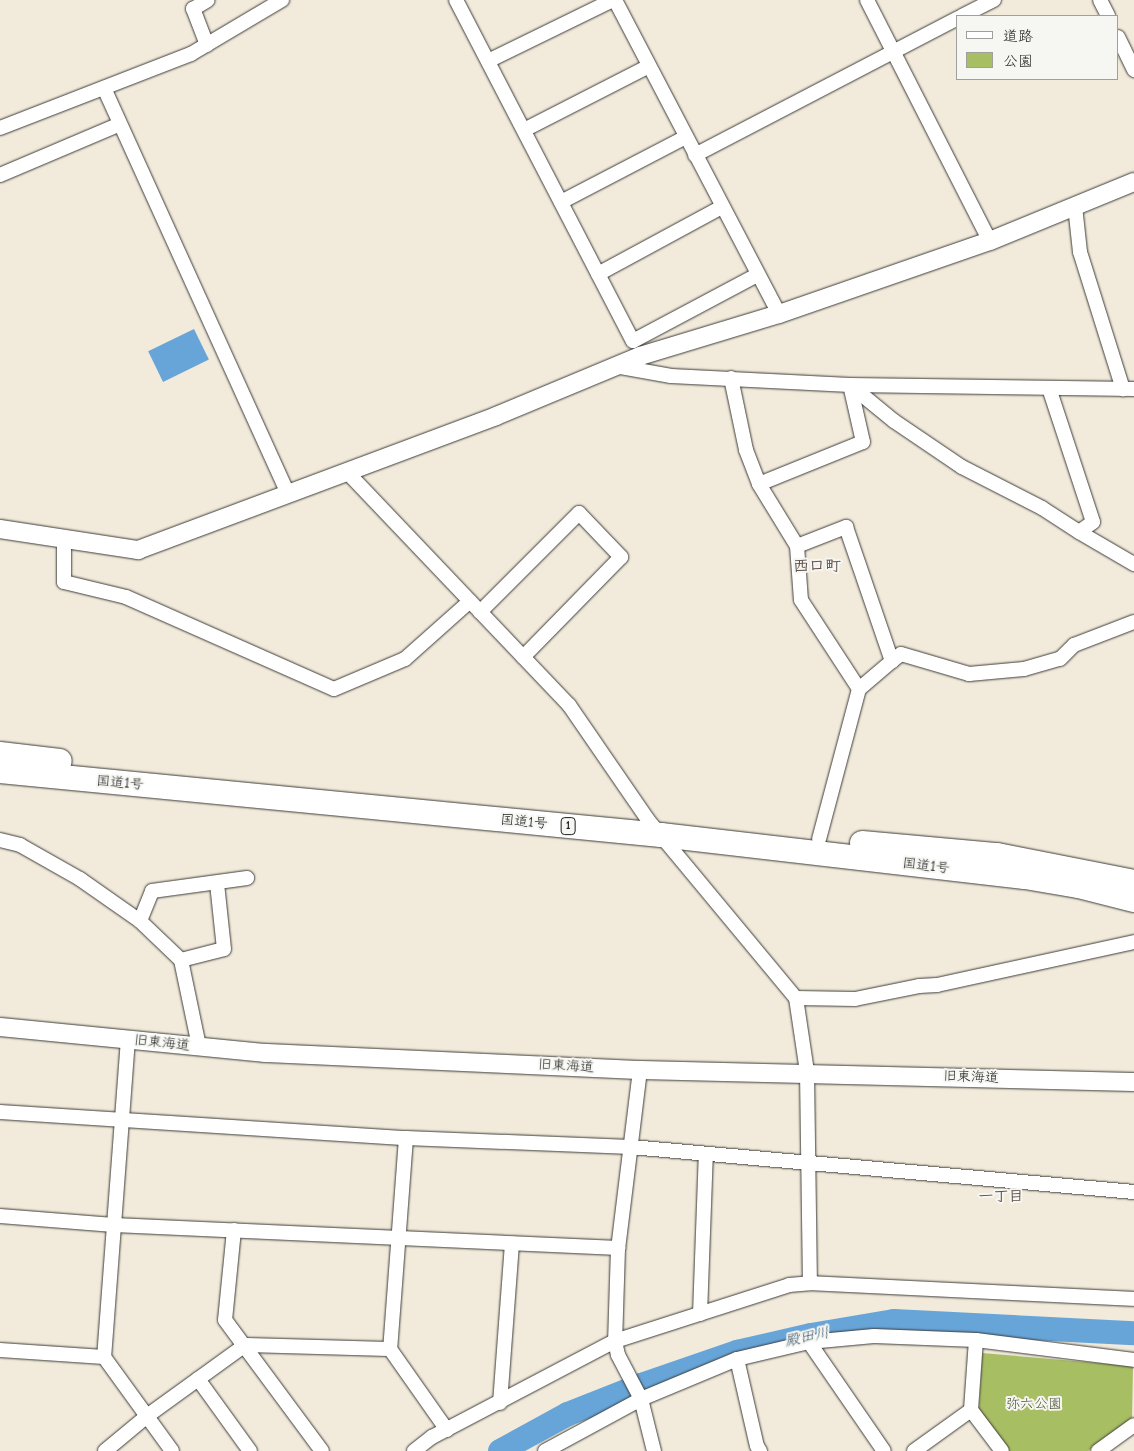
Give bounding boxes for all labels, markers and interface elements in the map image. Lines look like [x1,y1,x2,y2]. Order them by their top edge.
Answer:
legend [956,15,1119,80]
text: 道路 [1003,27,1033,45]
text: 公園 [1003,52,1033,70]
district label: 西口町 [793,556,841,576]
street label: 国道1号 [96,773,144,793]
street label: 国道1号 [500,812,548,832]
road number: 1 [560,816,576,836]
street label: 国道1号 [901,855,951,877]
street label: 旧東海道 [133,1032,191,1054]
street label: 旧東海道 [538,1056,594,1076]
street label: 旧東海道 [943,1068,999,1086]
district label: 一丁目 [979,1188,1023,1206]
water label: 殿田川 [783,1324,831,1350]
park label: 弥六公園 [1006,1396,1062,1412]

